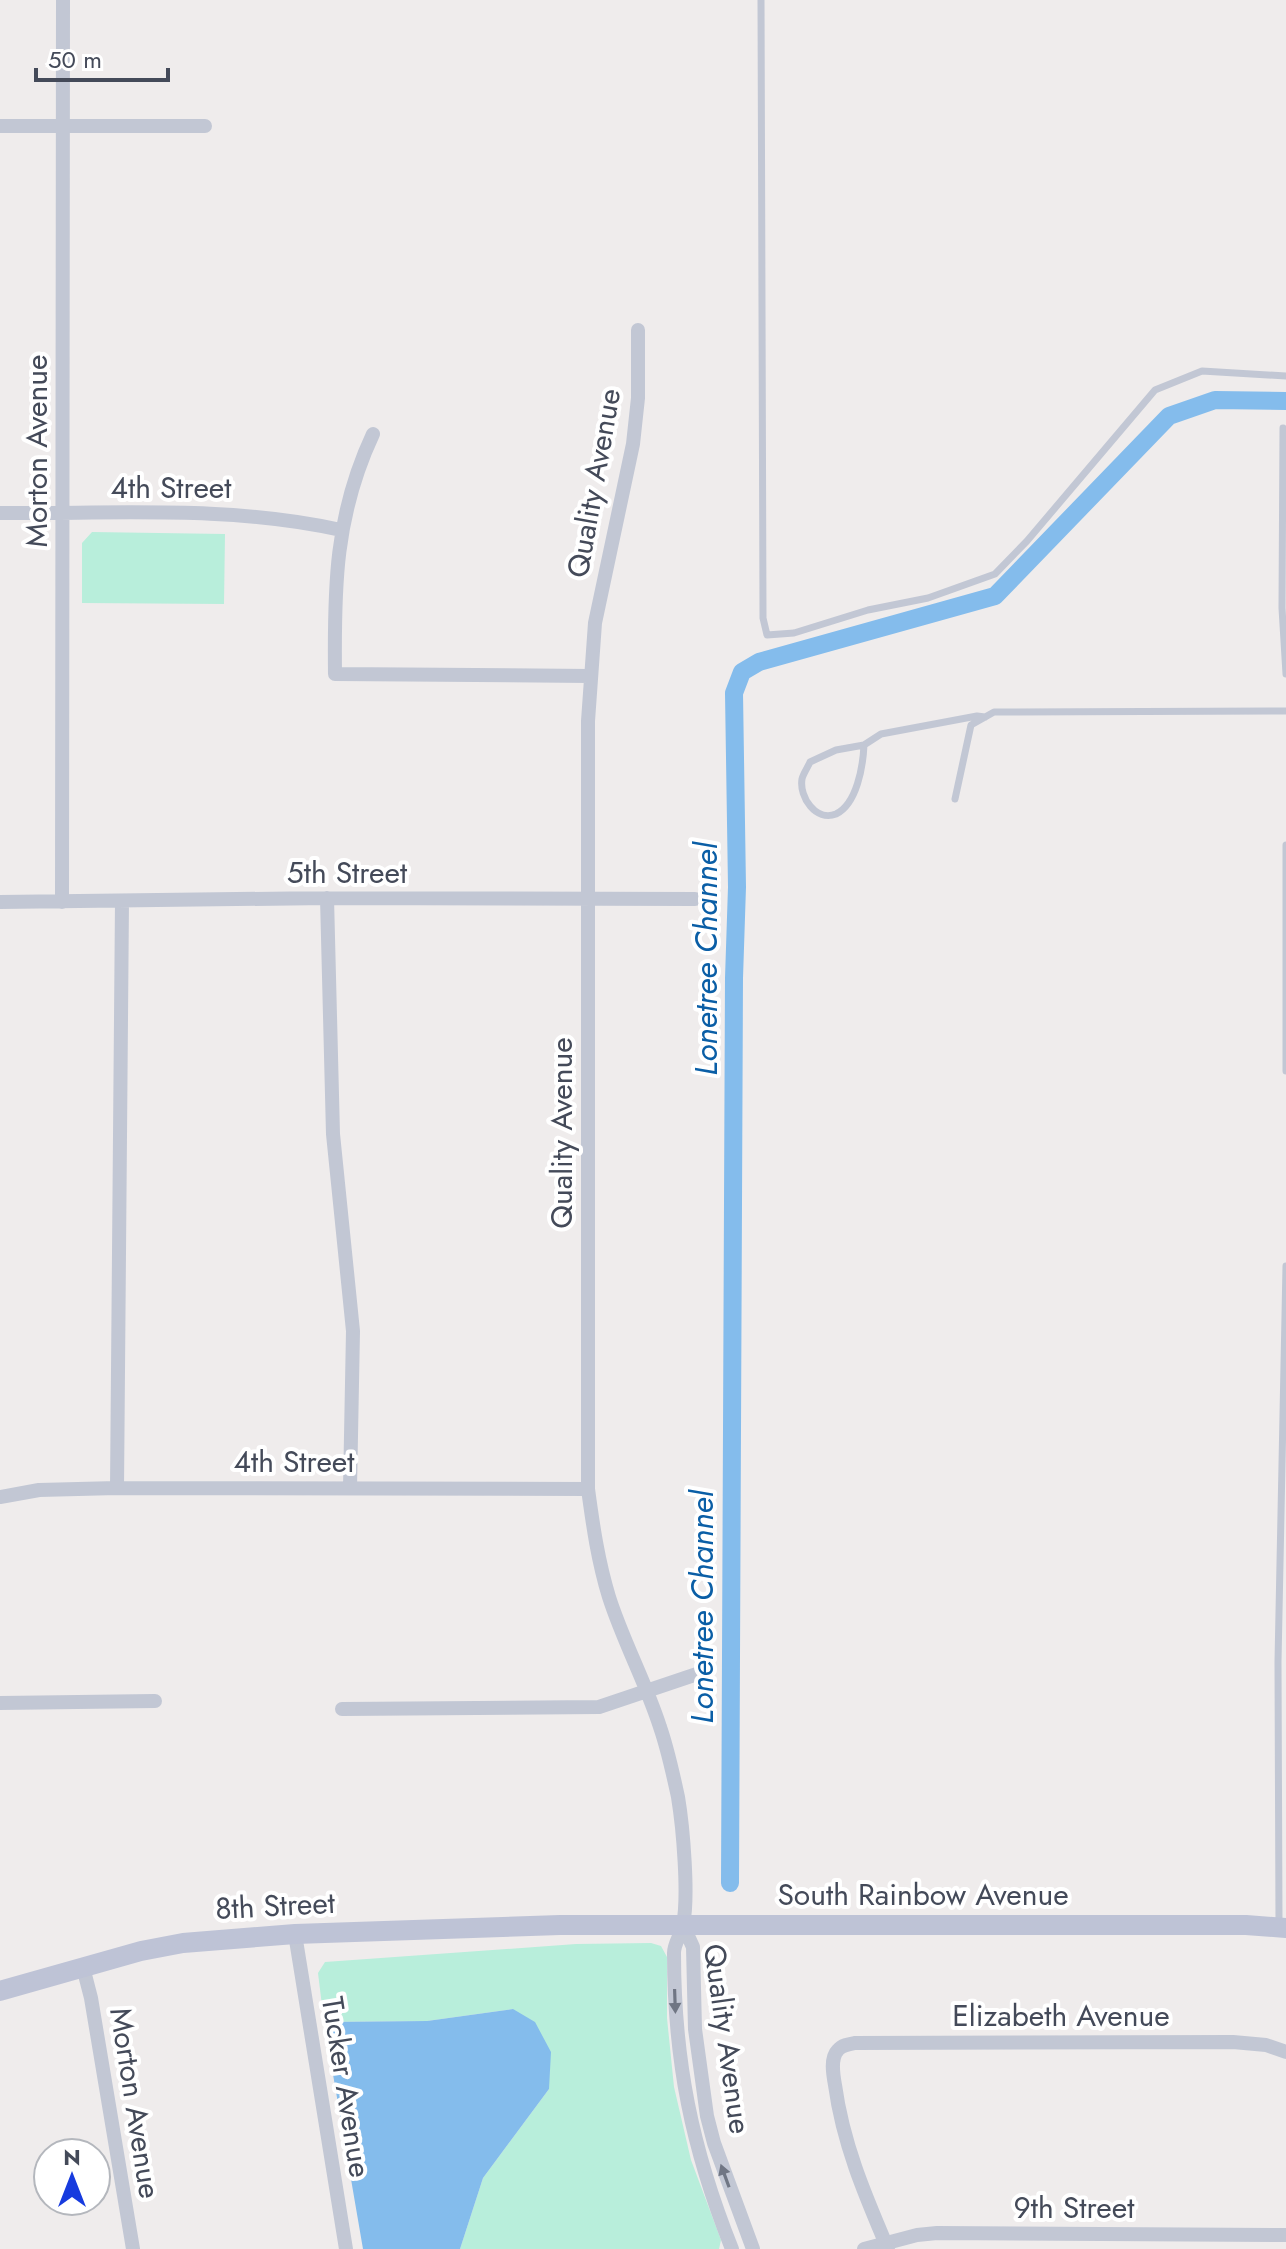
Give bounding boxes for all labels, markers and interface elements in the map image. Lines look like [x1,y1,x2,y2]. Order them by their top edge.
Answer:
scale bar [36,32,168,82]
text: 50 m [48,42,102,77]
street label: Morton Avenue [15,355,58,547]
street label: Quality Avenue [556,385,631,581]
street label: 4th Street [110,466,232,509]
water label: Lonetree Channel [683,840,729,1076]
street label: 5th Street [287,851,408,894]
street label: Quality Avenue [540,1037,583,1229]
street label: 4th Street [233,1440,355,1483]
water label: Lonetree Channel [679,1488,725,1724]
street label: South Rainbow Avenue [777,1873,1069,1916]
street label: 8th Street [214,1881,337,1930]
street label: Quality Avenue [693,1941,762,2137]
one-way arrow [669,1989,682,2015]
street label: Tucker Avenue [311,1993,382,2180]
street label: Elizabeth Avenue [952,1994,1170,2037]
street label: Morton Avenue [99,2004,172,2201]
north arrow [32,2137,112,2217]
text: N [63,2141,81,2173]
one-way arrow [719,2164,731,2188]
street label: 9th Street [1014,2186,1135,2229]

